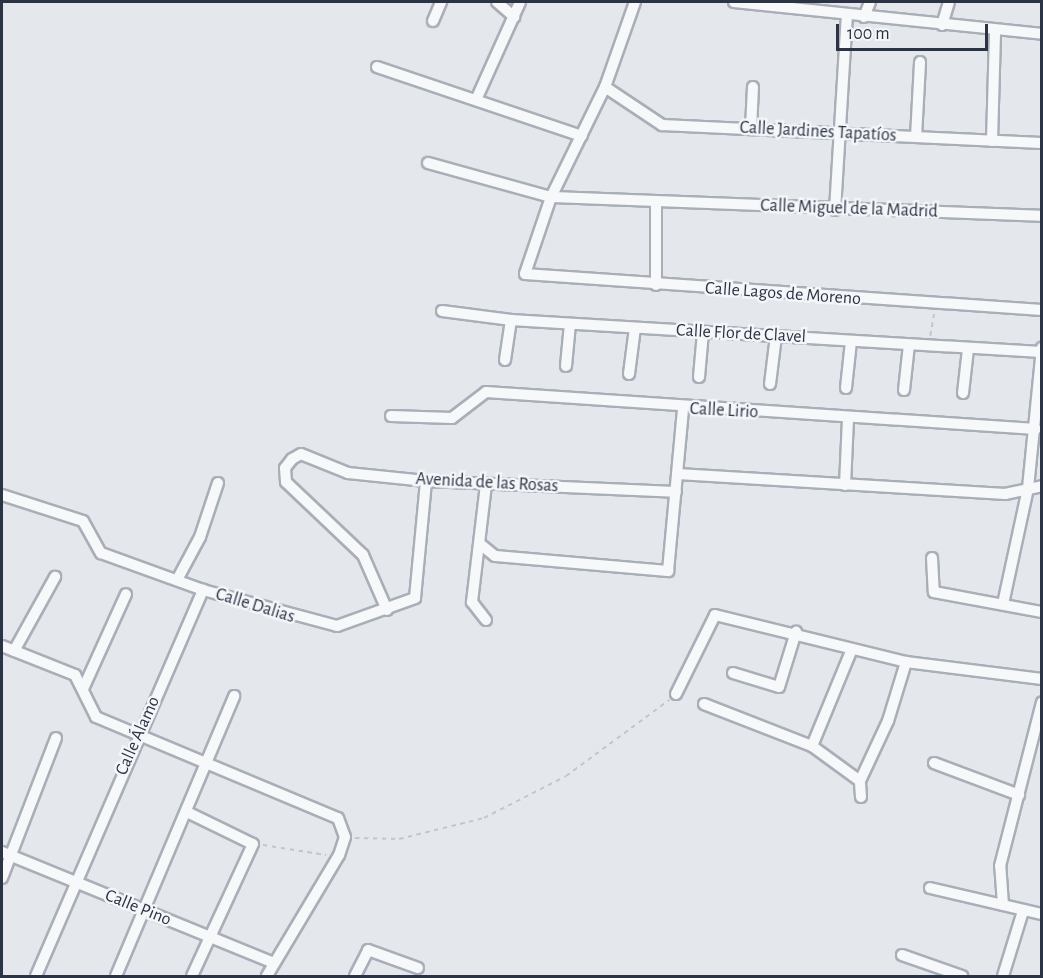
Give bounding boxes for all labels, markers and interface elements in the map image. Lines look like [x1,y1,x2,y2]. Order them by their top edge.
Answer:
scale bar [839,12,990,50]
text: 100 m [847,25,890,43]
street label: Calle Jardines Tapatíos [739,117,897,147]
street label: Calle Miguel de la Madrid [760,195,938,223]
street label: Calle Lagos de Moreno [704,278,862,310]
street label: Calle Flor de Clavel [675,320,807,348]
street label: Calle Lirio [689,398,759,424]
street label: Avenida de las Rosas [415,468,559,498]
street label: Calle Dalias [213,584,297,628]
street label: Calle Álamo [111,693,165,779]
street label: Calle Pino [102,885,174,931]

